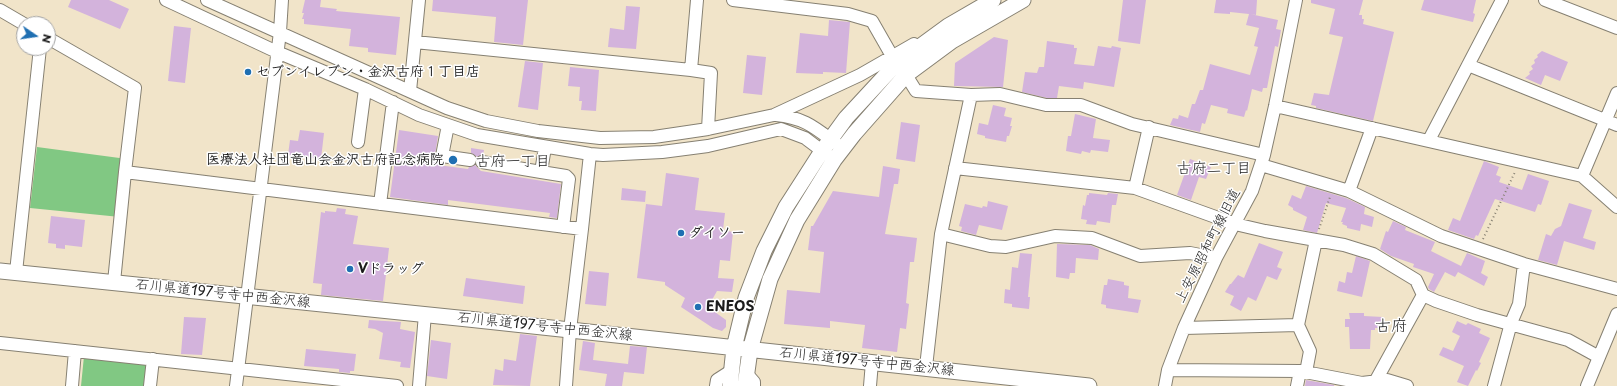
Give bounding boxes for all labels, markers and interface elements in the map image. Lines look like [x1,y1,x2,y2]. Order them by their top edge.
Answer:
north arrow [16,16,56,56]
text: N [38,32,56,45]
place label: セブンイレブン・金沢古府１丁目店 [256,64,480,80]
marker: セブンイレブン・金沢古府１丁目店 [243,67,253,77]
place label: 医療法人社団竜山会金沢古府記念病院 [206,152,444,168]
district label: 古府一丁目 [476,153,550,171]
marker: 医療法人社団竜山会金沢古府記念病院 [447,154,459,166]
district label: 古府二丁目 [1177,160,1251,178]
street label: 上安原昭和町線旧道 [1172,186,1244,306]
place label: ダイソー [689,225,745,241]
marker: ダイソー [676,228,686,238]
place label: Vドラッグ [358,261,424,277]
marker: Vドラッグ [345,264,355,274]
street label: 石川県道197号寺中西金沢線 [135,276,311,312]
place label: ENEOS [706,299,754,315]
marker: ENEOS [693,302,703,312]
street label: 石川県道197号寺中西金沢線 [457,309,633,345]
district label: 古府 [1375,317,1407,337]
street label: 石川県道197号寺中西金沢線 [779,344,955,380]

